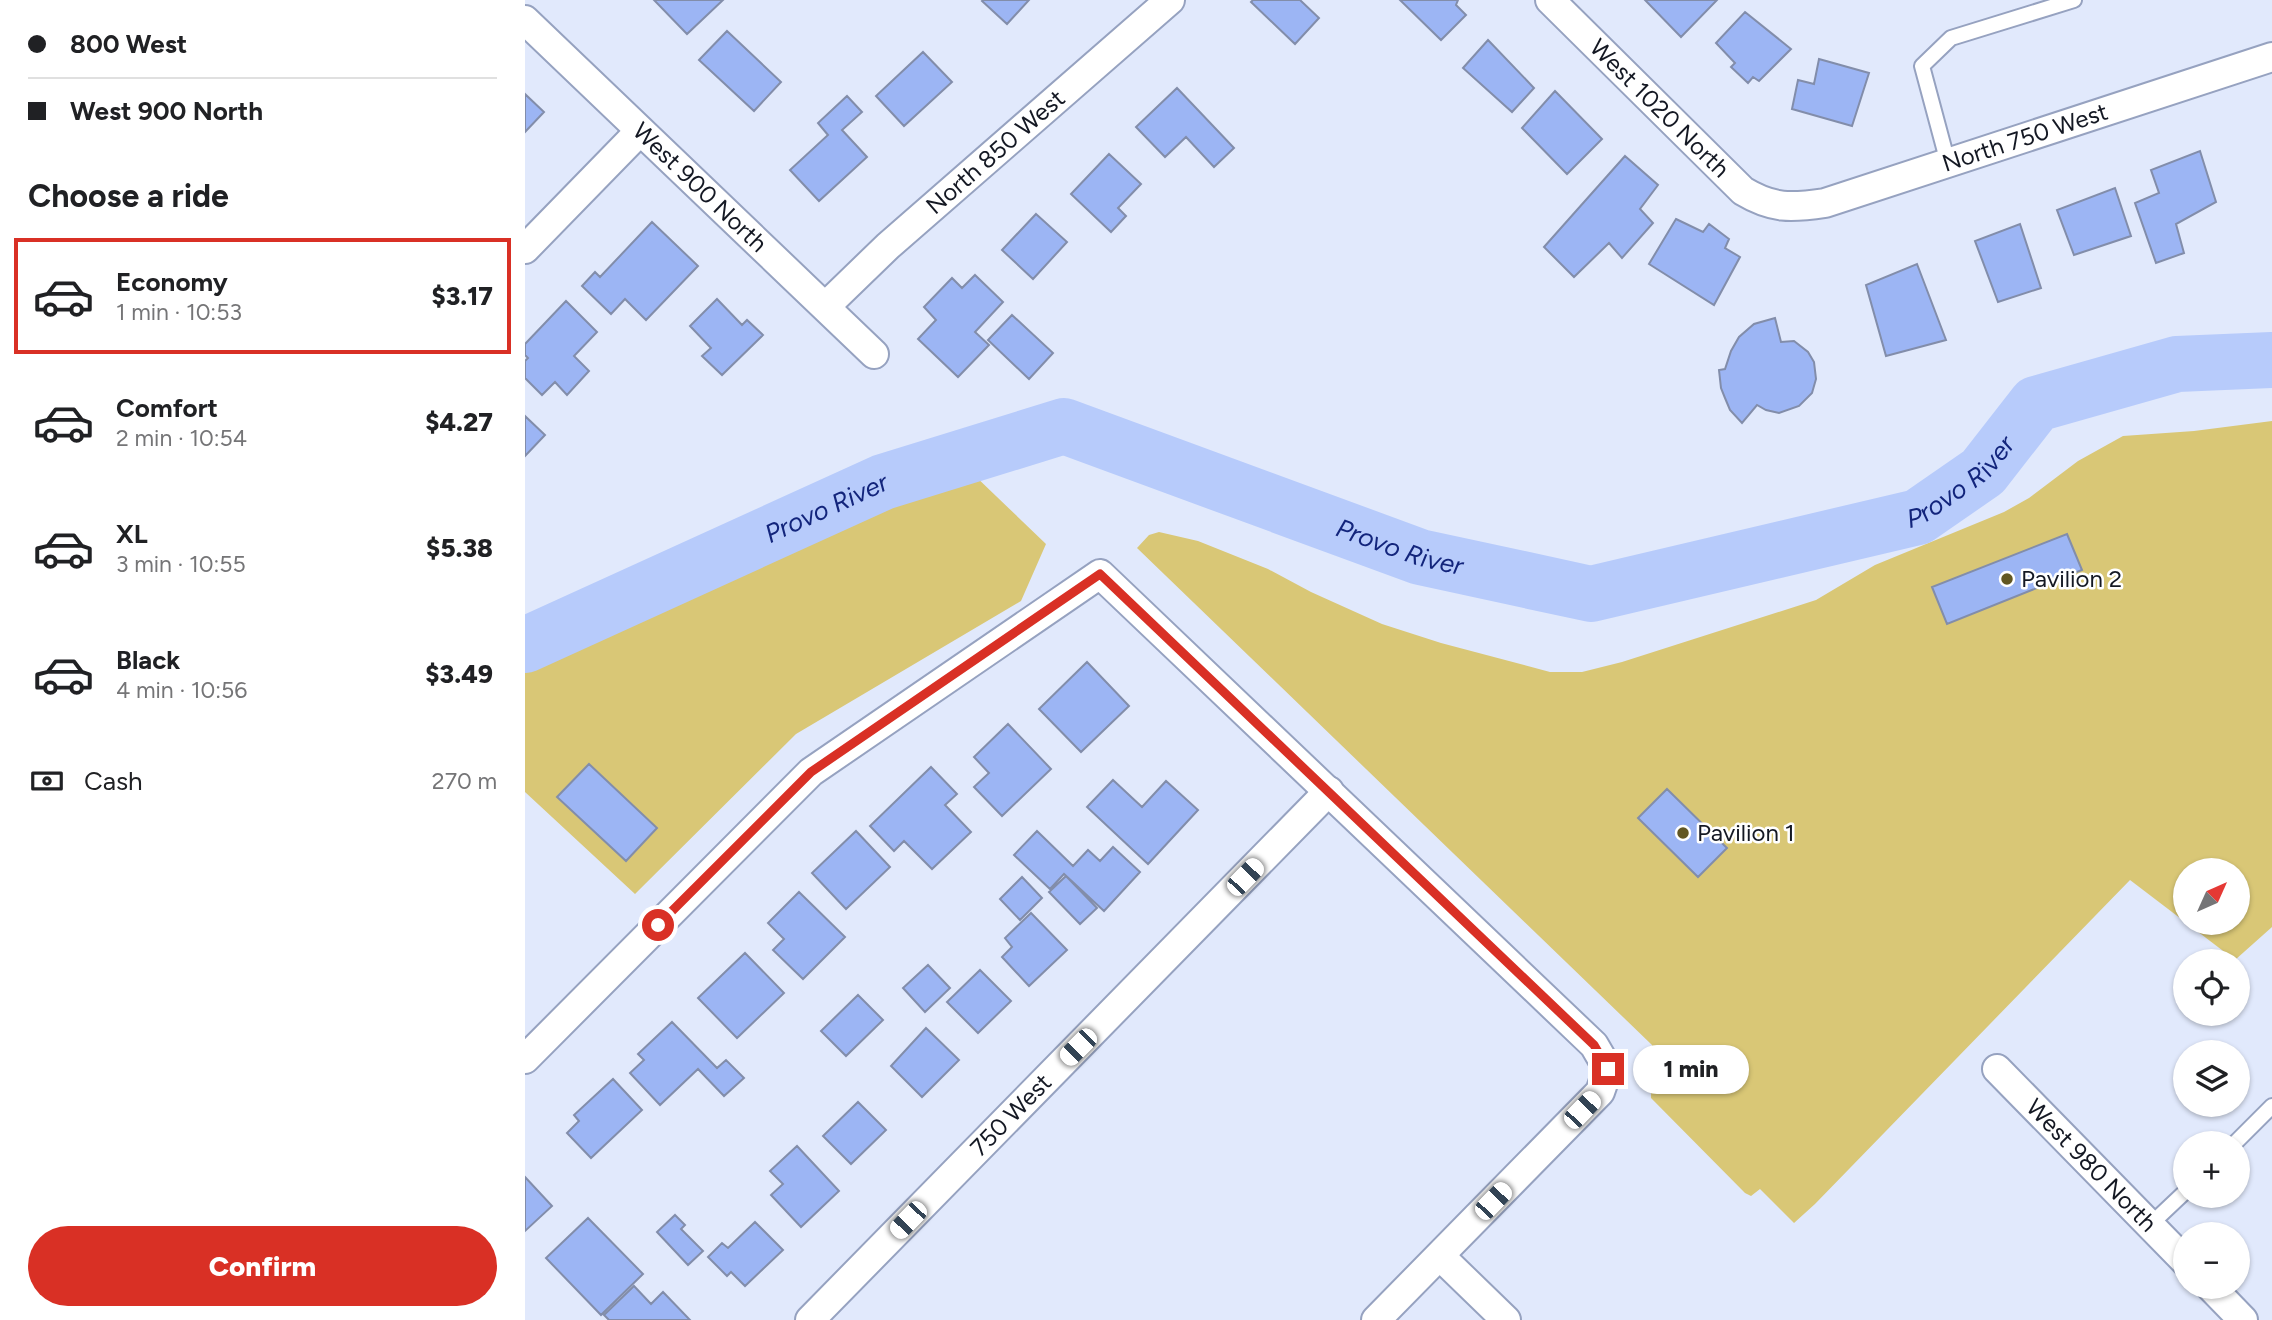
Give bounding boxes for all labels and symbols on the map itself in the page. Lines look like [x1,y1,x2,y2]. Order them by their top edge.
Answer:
street label: West 1020 North [1584,33,1736,183]
street label: North 850 West [920,84,1070,220]
street label: North 750 West [1938,97,2111,178]
street label: West 900 North [627,116,773,258]
water label: Provo River [1904,428,2022,535]
water label: Provo River [760,465,894,550]
water label: Provo River [1332,512,1467,582]
place label: Pavilion 2 [2021,564,2122,593]
marker: Pavilion 2 [1999,571,2015,587]
place label: Pavilion 1 [1697,818,1795,847]
marker: Pavilion 1 [1675,825,1691,841]
car [1223,855,1268,899]
north arrow [2173,858,2251,934]
route start [642,909,674,941]
car [1056,1025,1101,1069]
callout: 1 min [1633,1044,1748,1094]
route end [1592,1053,1624,1085]
street label: 750 West [964,1068,1057,1162]
car [1560,1088,1605,1132]
street label: West 980 North [2021,1093,2163,1237]
car [1471,1179,1516,1223]
car [886,1198,931,1242]

